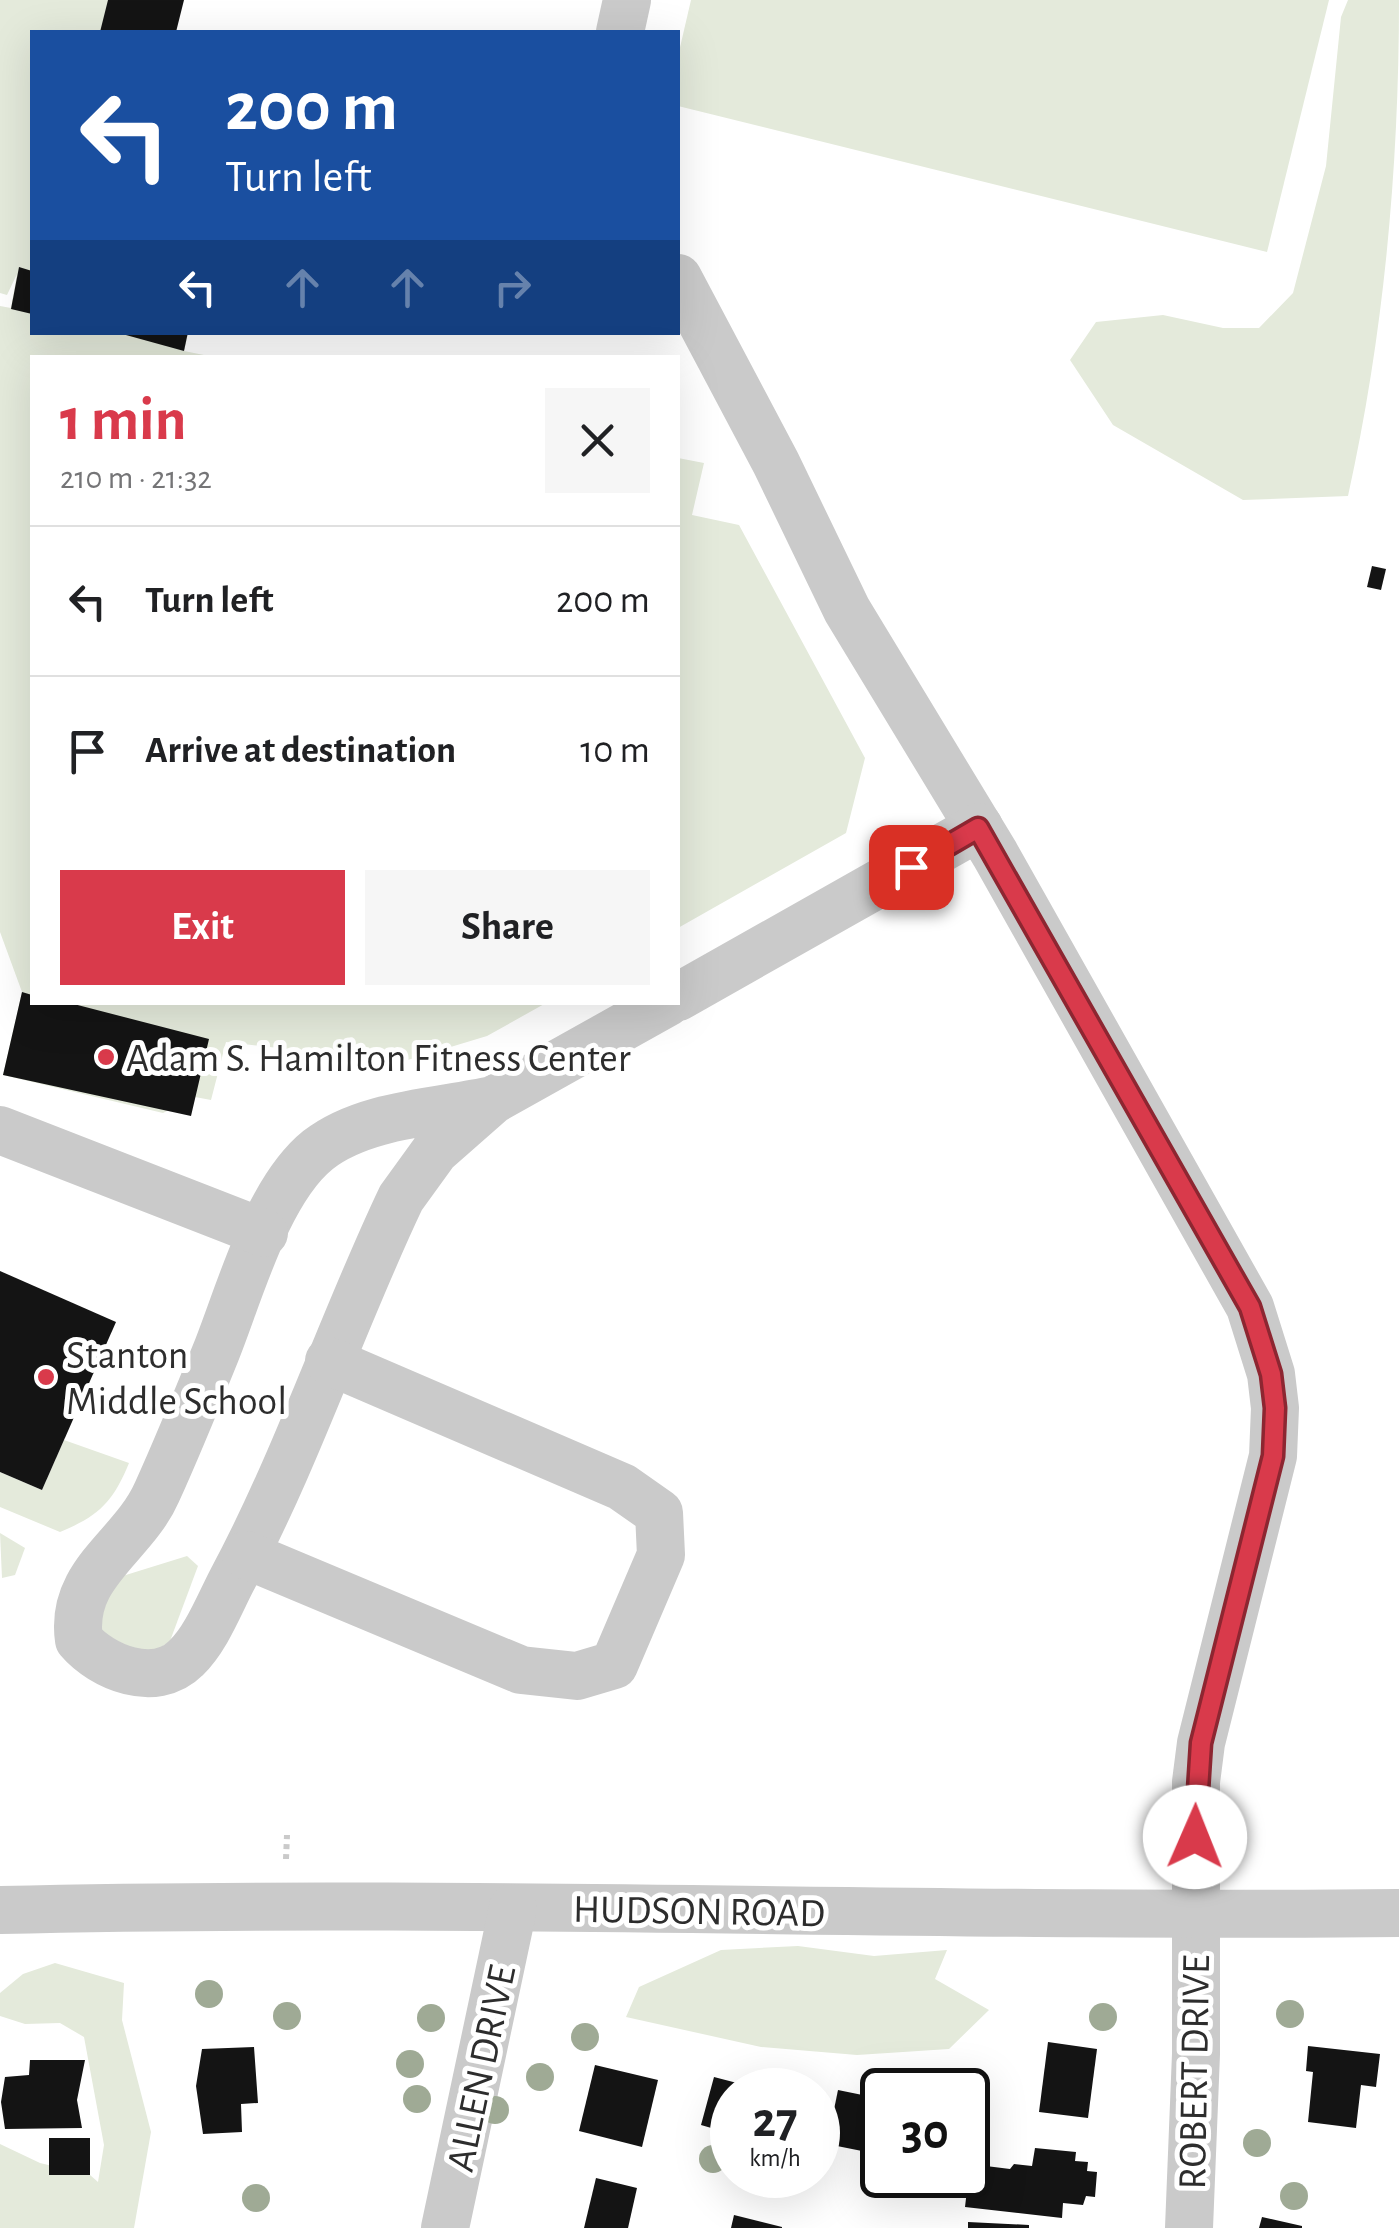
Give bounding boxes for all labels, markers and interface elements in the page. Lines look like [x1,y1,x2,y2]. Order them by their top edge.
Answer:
icon: left [60,70,190,200]
text: 200 m [225,73,398,143]
text: Turn left [225,155,372,200]
icon: left [170,260,225,315]
icon: ahead [275,260,330,315]
icon: ahead [380,260,435,315]
icon: right [485,260,540,315]
button: close [545,388,650,493]
text: 1 min [60,391,186,451]
text: 210 m · 21:32 [60,462,212,494]
icon: left [60,574,115,629]
text: Turn left [145,582,273,620]
text: 200 m [556,582,650,620]
icon: arrive [60,724,115,779]
text: Arrive at destination [145,732,456,770]
text: 10 m [580,732,650,770]
pin [869,825,954,910]
icon: arrive [884,840,939,895]
button: Exit [60,870,345,985]
button: Share [365,870,650,985]
place label: Adam S. Hamilton Fitness Center [126,1039,631,1079]
marker: Adam S. Hamilton Fitness Center [95,1046,117,1068]
place label: Stanton Middle School [66,1336,287,1422]
marker: Stanton Middle School [35,1366,57,1388]
position arrow [1143,1785,1247,1889]
street label: HUDSON ROAD [573,1890,825,1934]
street label: ROBERT DRIVE [1173,1954,1217,2190]
street label: ALLEN DRIVE [441,1962,523,2175]
speed limit sign: 30 [860,2068,990,2198]
text: 27 [752,2096,798,2146]
text: km/h [749,2146,801,2171]

